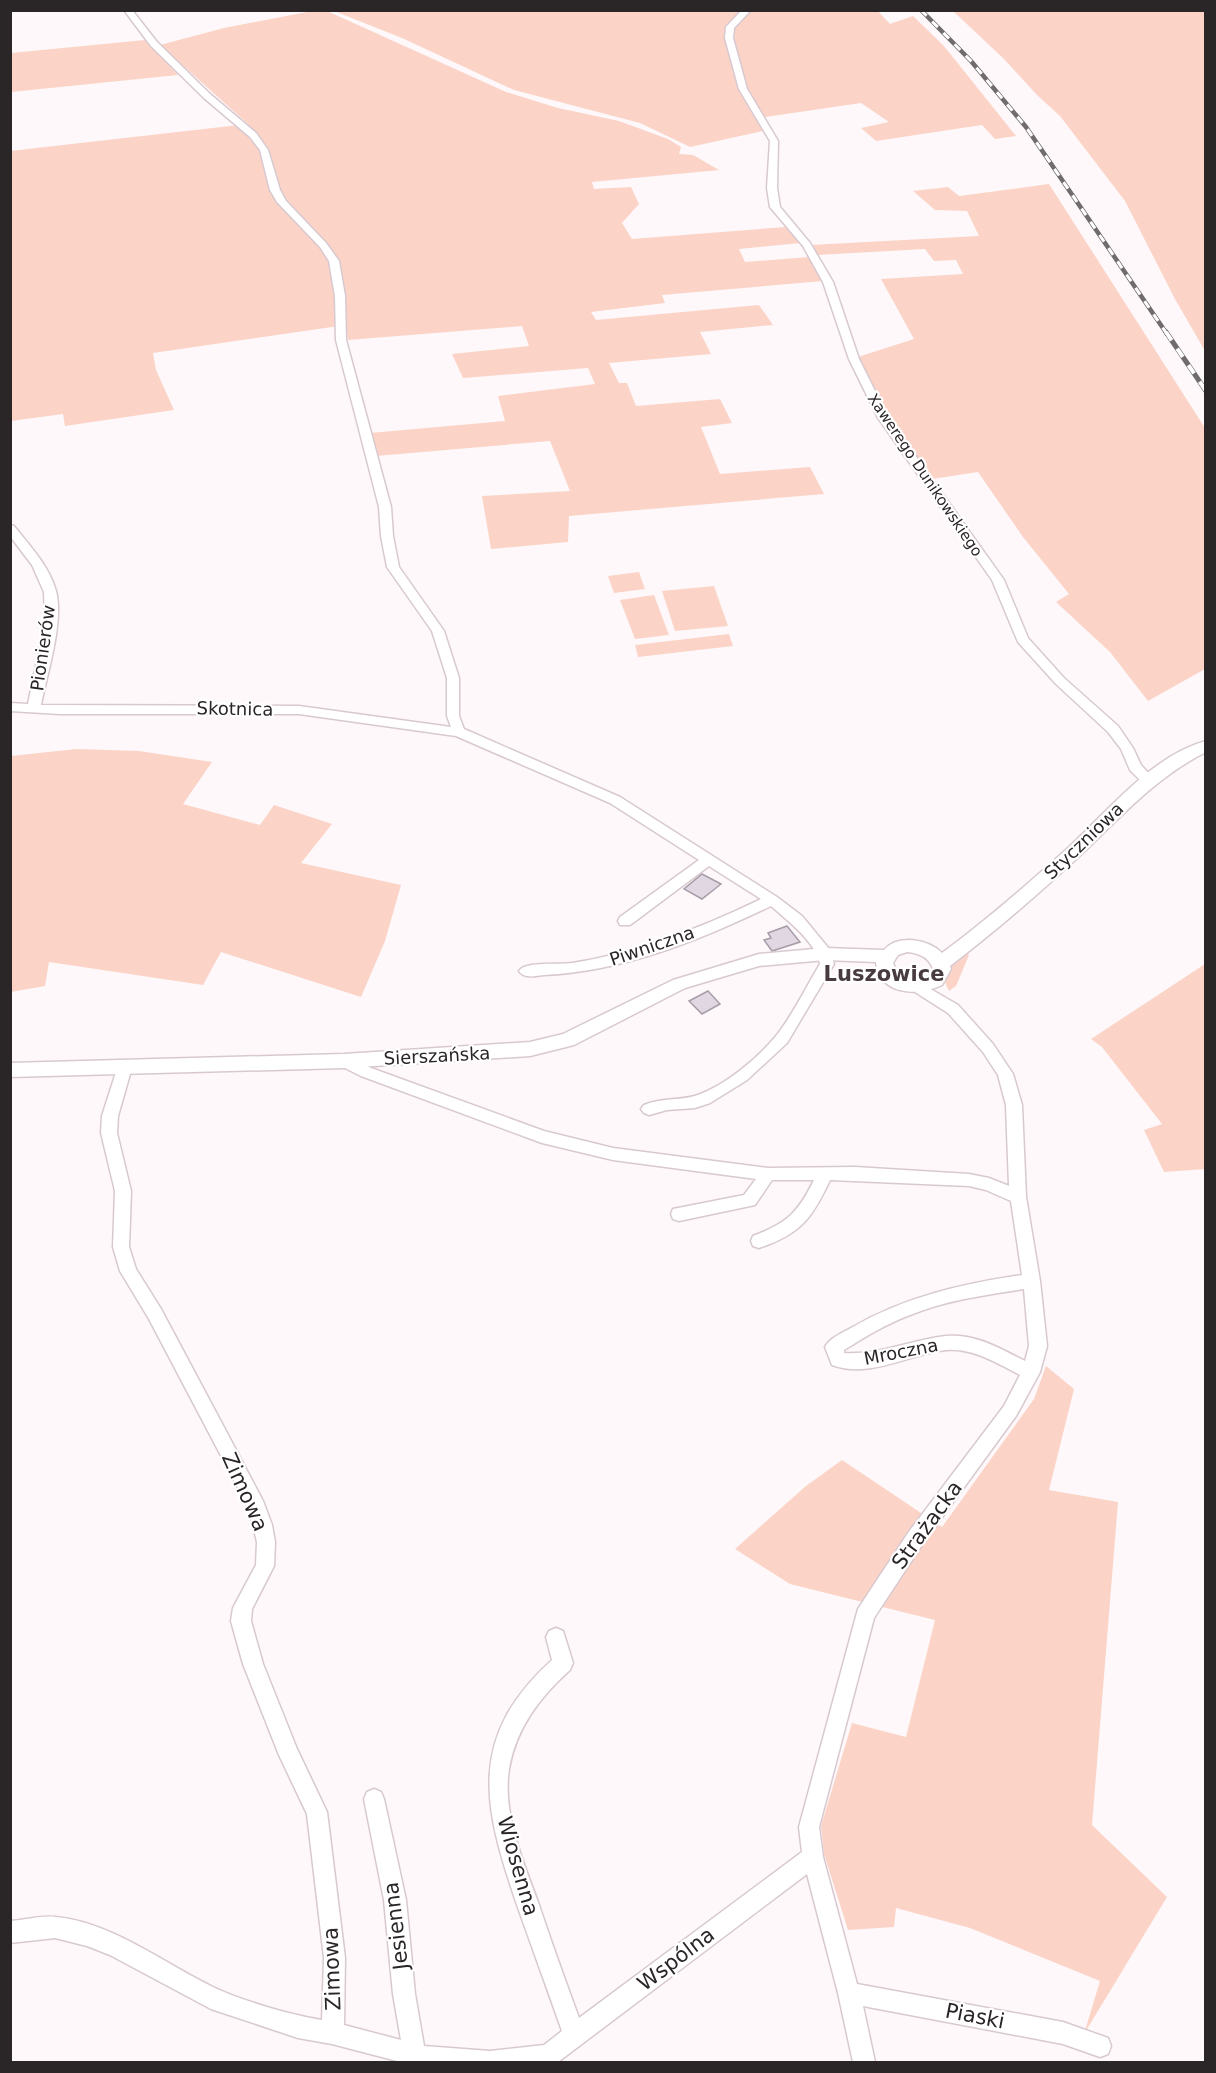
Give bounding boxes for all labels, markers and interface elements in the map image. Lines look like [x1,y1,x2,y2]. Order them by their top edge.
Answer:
street label: Xawerego Dunikowskiego [864,390,986,560]
street label: Pionierów [26,604,59,692]
street label: Skotnica [197,697,273,720]
street label: Styczniowa [1040,798,1128,884]
street label: Piwniczna [607,921,697,970]
district label: Luszowice [824,962,944,986]
street label: Sierszańska [383,1042,491,1069]
street label: Mroczna [862,1334,940,1369]
street label: Zimowa [217,1449,273,1535]
street label: Strażacka [887,1476,967,1574]
street label: Wiosenna [492,1814,544,1918]
street label: Jesienna [379,1881,414,1973]
street label: Wspólna [633,1922,719,1996]
street label: Zimowa [319,1927,345,2011]
street label: Piaski [943,1999,1007,2033]

